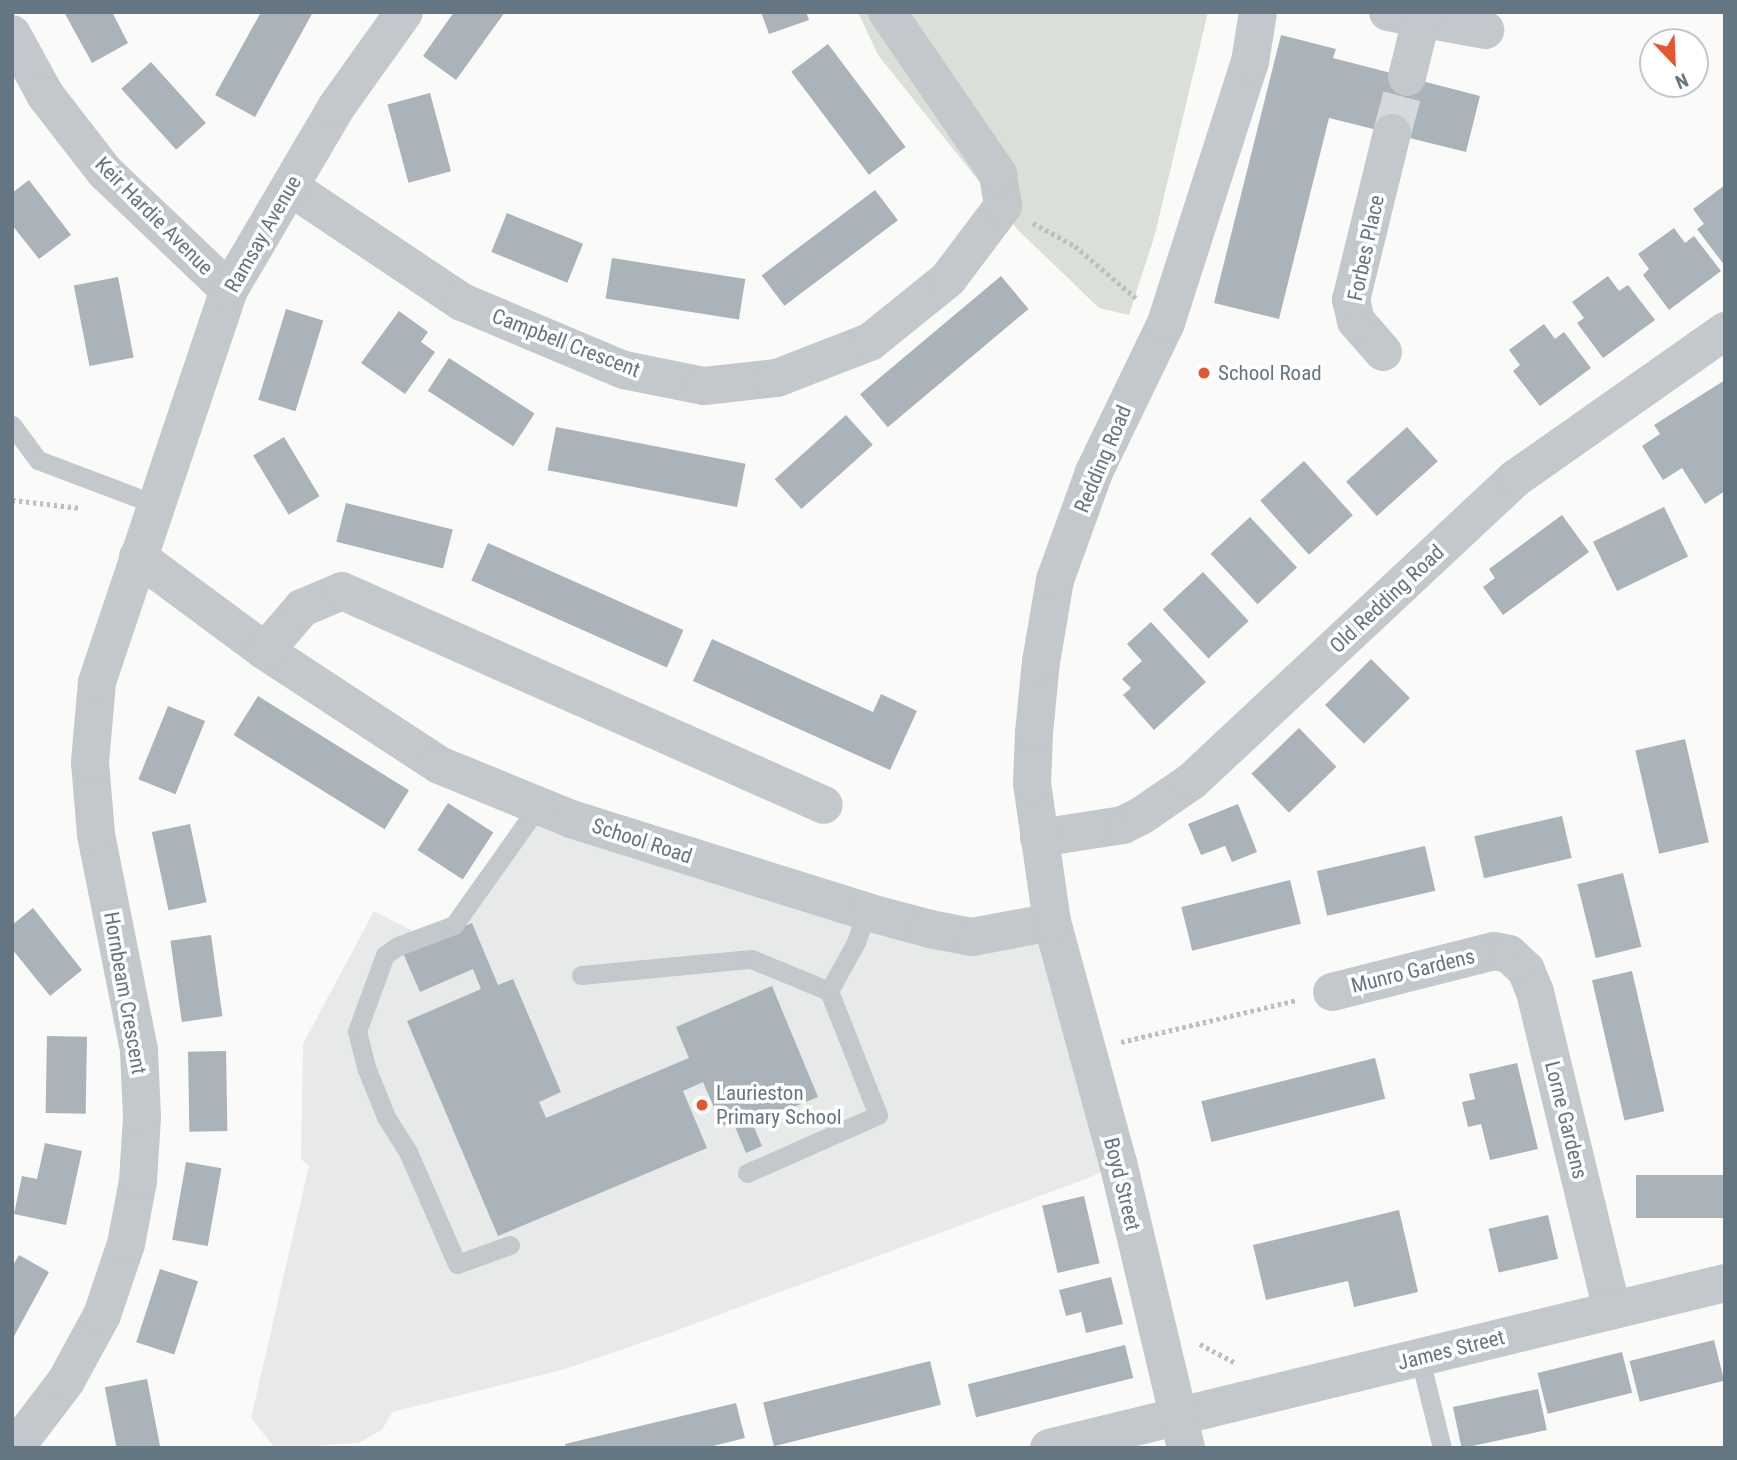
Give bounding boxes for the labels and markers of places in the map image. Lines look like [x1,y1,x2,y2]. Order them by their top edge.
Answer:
place label: School Road [1218,360,1322,386]
marker: School Road [1196,365,1212,381]
place label: Laurieston Primary School [716,1080,842,1130]
marker: Laurieston Primary School [694,1097,710,1113]

